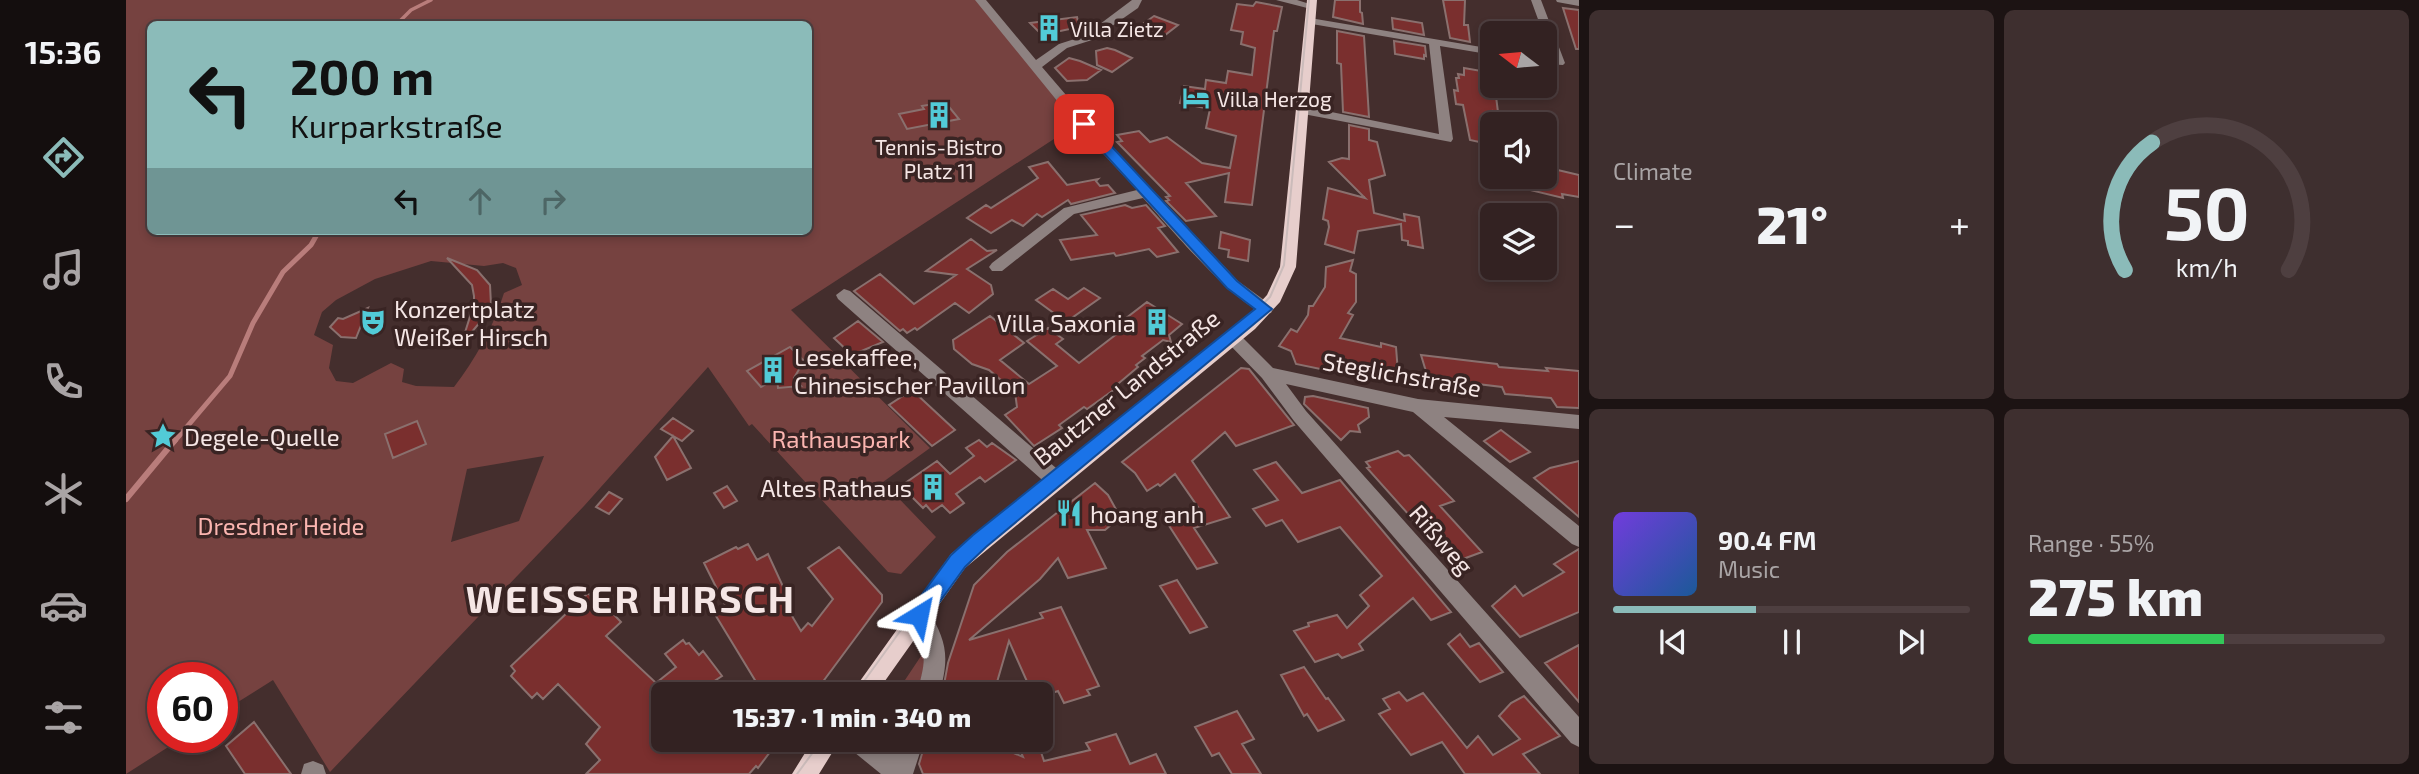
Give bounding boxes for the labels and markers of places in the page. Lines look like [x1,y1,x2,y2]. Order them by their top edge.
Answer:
building icon: Villa Zietz [1034,13,1064,43]
place label: Villa Zietz [1070,16,1164,41]
hotel icon: Villa Herzog [1181,83,1211,113]
place label: Villa Herzog [1217,86,1332,111]
pin [1054,94,1114,154]
building icon: Tennis-Bistro Platz 11 [924,100,954,130]
place label: Tennis-Bistro Platz 11 [875,134,1003,183]
place label: Konzertplatz Weißer Hirsch [394,294,548,351]
theatre icon: Konzertplatz Weißer Hirsch [358,307,388,337]
building icon: Villa Saxonia [1142,307,1172,337]
place label: Villa Saxonia [997,308,1136,337]
place label: Lesekaffee, Chinesischer Pavillon [794,342,1026,399]
building icon: Lesekaffee, Chinesischer Pavillon [758,355,788,385]
place icon: Degele-Quelle [148,421,178,451]
place label: Degele-Quelle [184,422,340,451]
building icon: Altes Rathaus [918,472,948,502]
place label: Altes Rathaus [760,473,912,502]
restaurant icon: hoang anh [1054,498,1084,528]
place label: hoang anh [1090,499,1205,528]

